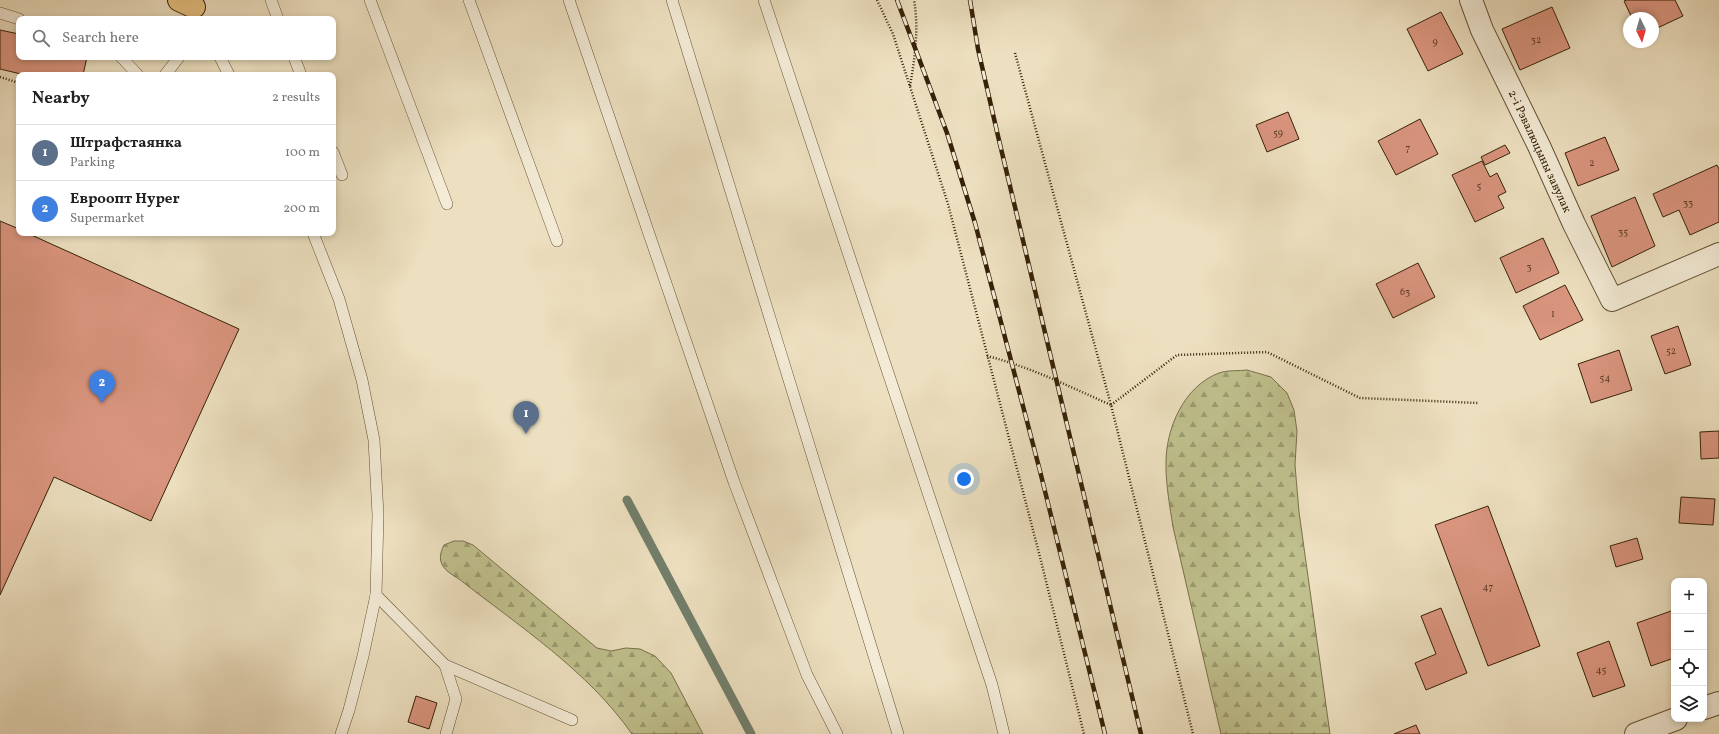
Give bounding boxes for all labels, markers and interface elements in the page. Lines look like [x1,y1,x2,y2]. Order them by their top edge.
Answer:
north arrow [1623,12,1659,48]
search box [16,16,336,60]
icon: search [30,27,52,49]
text: Search here [62,28,139,49]
house number: 32 [1531,33,1541,47]
house number: 9 [1432,35,1438,49]
text: Nearby [32,87,90,110]
street label: 2-і Рэвалюцыны завулак [1504,88,1575,216]
text: 2 results [272,89,320,107]
house number: 59 [1273,126,1283,140]
text: Штрафстаянка [70,133,182,154]
house number: 7 [1406,141,1411,155]
text: 1 [42,144,48,162]
text: 100 m [285,144,320,162]
text: Parking [70,154,115,172]
house number: 2 [1589,156,1595,170]
house number: 5 [1477,179,1482,193]
text: Евроопт Hyper [70,189,180,210]
house number: 33 [1683,196,1693,210]
text: 2 [42,200,48,218]
text: 200 m [283,200,320,218]
text: Supermarket [70,210,145,228]
house number: 35 [1618,225,1628,239]
house number: 3 [1526,260,1532,274]
house number: 63 [1400,285,1410,299]
house number: 1 [1551,307,1555,321]
house number: 52 [1666,344,1676,358]
pin: 2 [89,370,115,403]
house number: 54 [1600,371,1610,385]
pin: 1 [513,401,539,434]
your location [954,469,974,489]
map controls [1671,578,1707,722]
button: + [1671,578,1707,614]
house number: 47 [1483,580,1494,594]
button: − [1671,614,1707,650]
button: locate [1671,650,1707,686]
house number: 45 [1596,663,1606,677]
button: layers [1671,686,1707,722]

